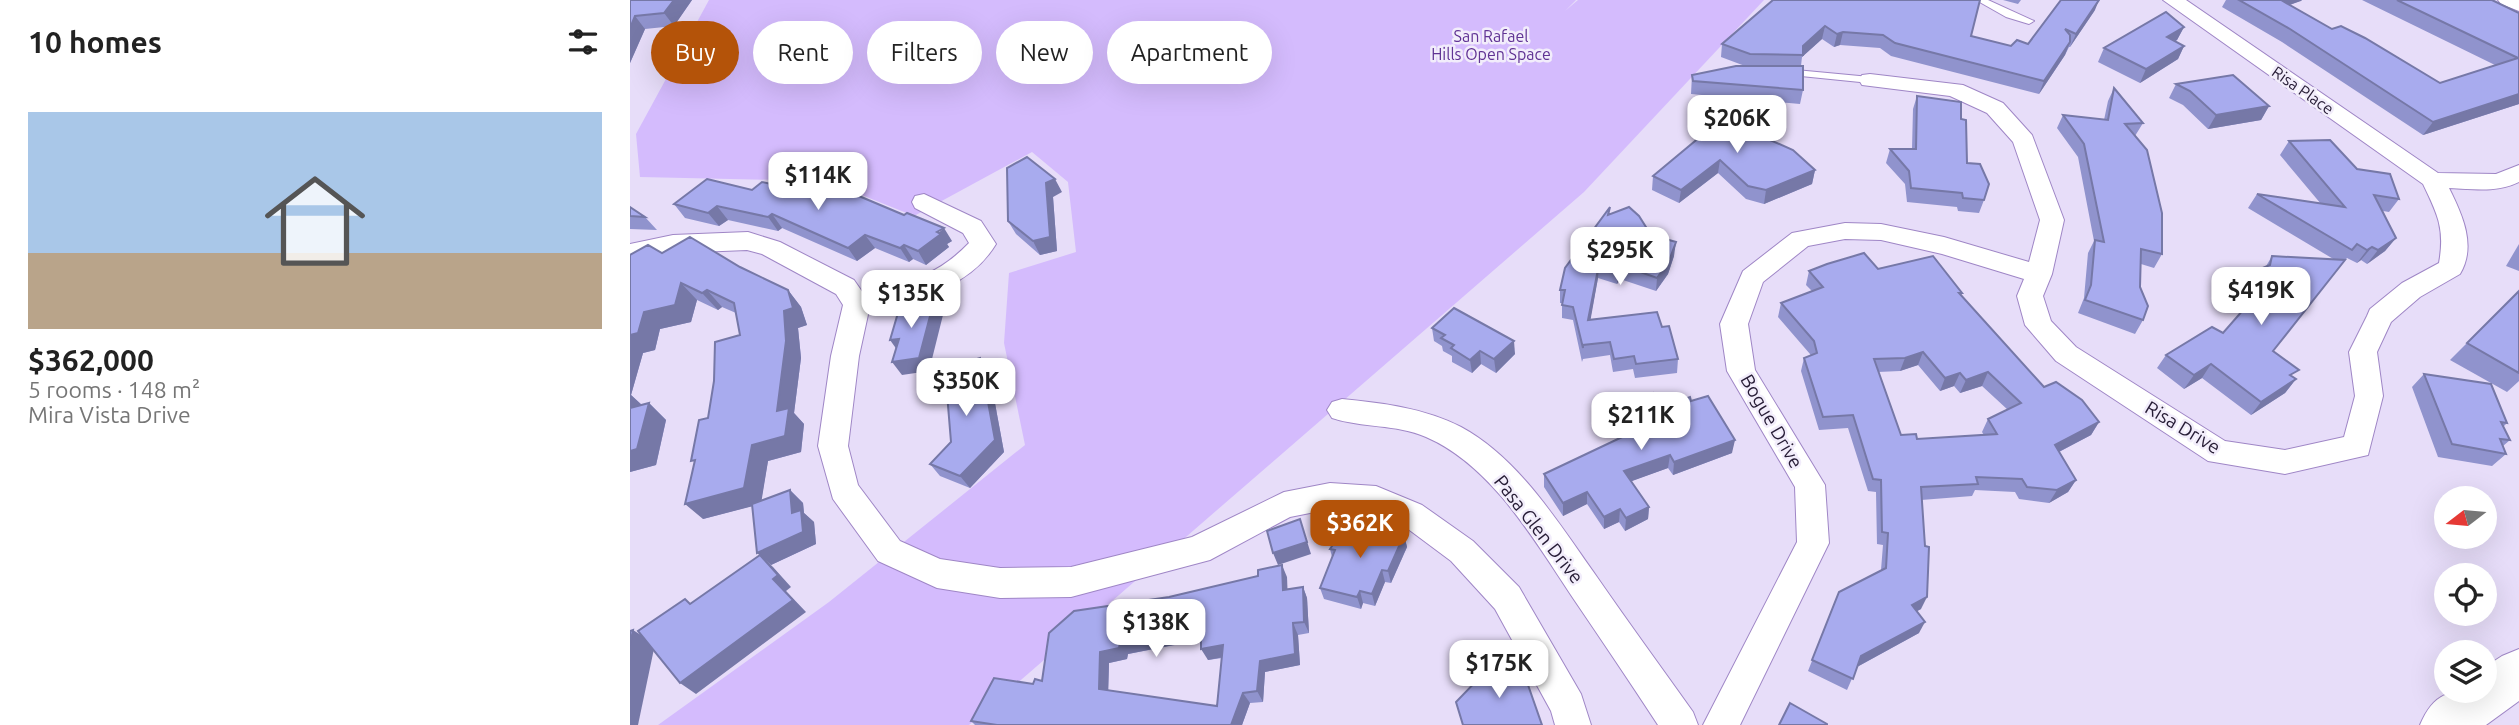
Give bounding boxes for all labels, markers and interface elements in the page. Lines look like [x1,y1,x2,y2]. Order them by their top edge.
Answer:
chip: Buy [651,21,739,84]
chip: Rent [753,21,853,84]
chip: Filters [867,21,982,84]
chip: New [996,21,1093,84]
chip: Apartment [1107,21,1272,84]
icon: filters [564,23,602,61]
text: 10 homes [28,25,162,59]
park label: San Rafael Hills Open Space [1431,27,1551,63]
street label: Risa Place [2269,62,2337,118]
pin: $206K [1688,96,1786,155]
text: $206K [1703,105,1771,130]
pin: $114K [769,152,867,212]
icon: home [252,158,378,284]
text: $114K [784,162,852,187]
pin: $295K [1571,228,1669,287]
text: $295K [1586,237,1654,262]
pin: $419K [2212,268,2310,327]
pin: $135K [862,270,960,330]
text: $419K [2227,277,2295,302]
text: $135K [877,280,945,305]
text: $362,000 [28,343,154,377]
pin: $350K [917,358,1015,418]
text: $350K [932,368,1000,393]
street label: Bogue Drive [1736,370,1808,472]
text: 5 rooms · 148 m² [28,377,200,402]
pin: $211K [1592,392,1690,452]
street label: Risa Drive [2141,396,2225,458]
text: Mira Vista Drive [28,402,191,427]
text: $211K [1607,402,1675,427]
street label: Pasa Glen Drive [1490,470,1588,588]
north arrow [2434,486,2497,550]
map controls [2434,486,2497,703]
pin: $362K [1311,500,1409,560]
text: $362K [1326,510,1394,535]
button: locate [2434,563,2497,626]
pin: $138K [1107,600,1205,659]
text: $138K [1122,609,1190,634]
pin: $175K [1450,640,1548,700]
button: layers [2434,640,2497,703]
text: $175K [1465,650,1533,675]

